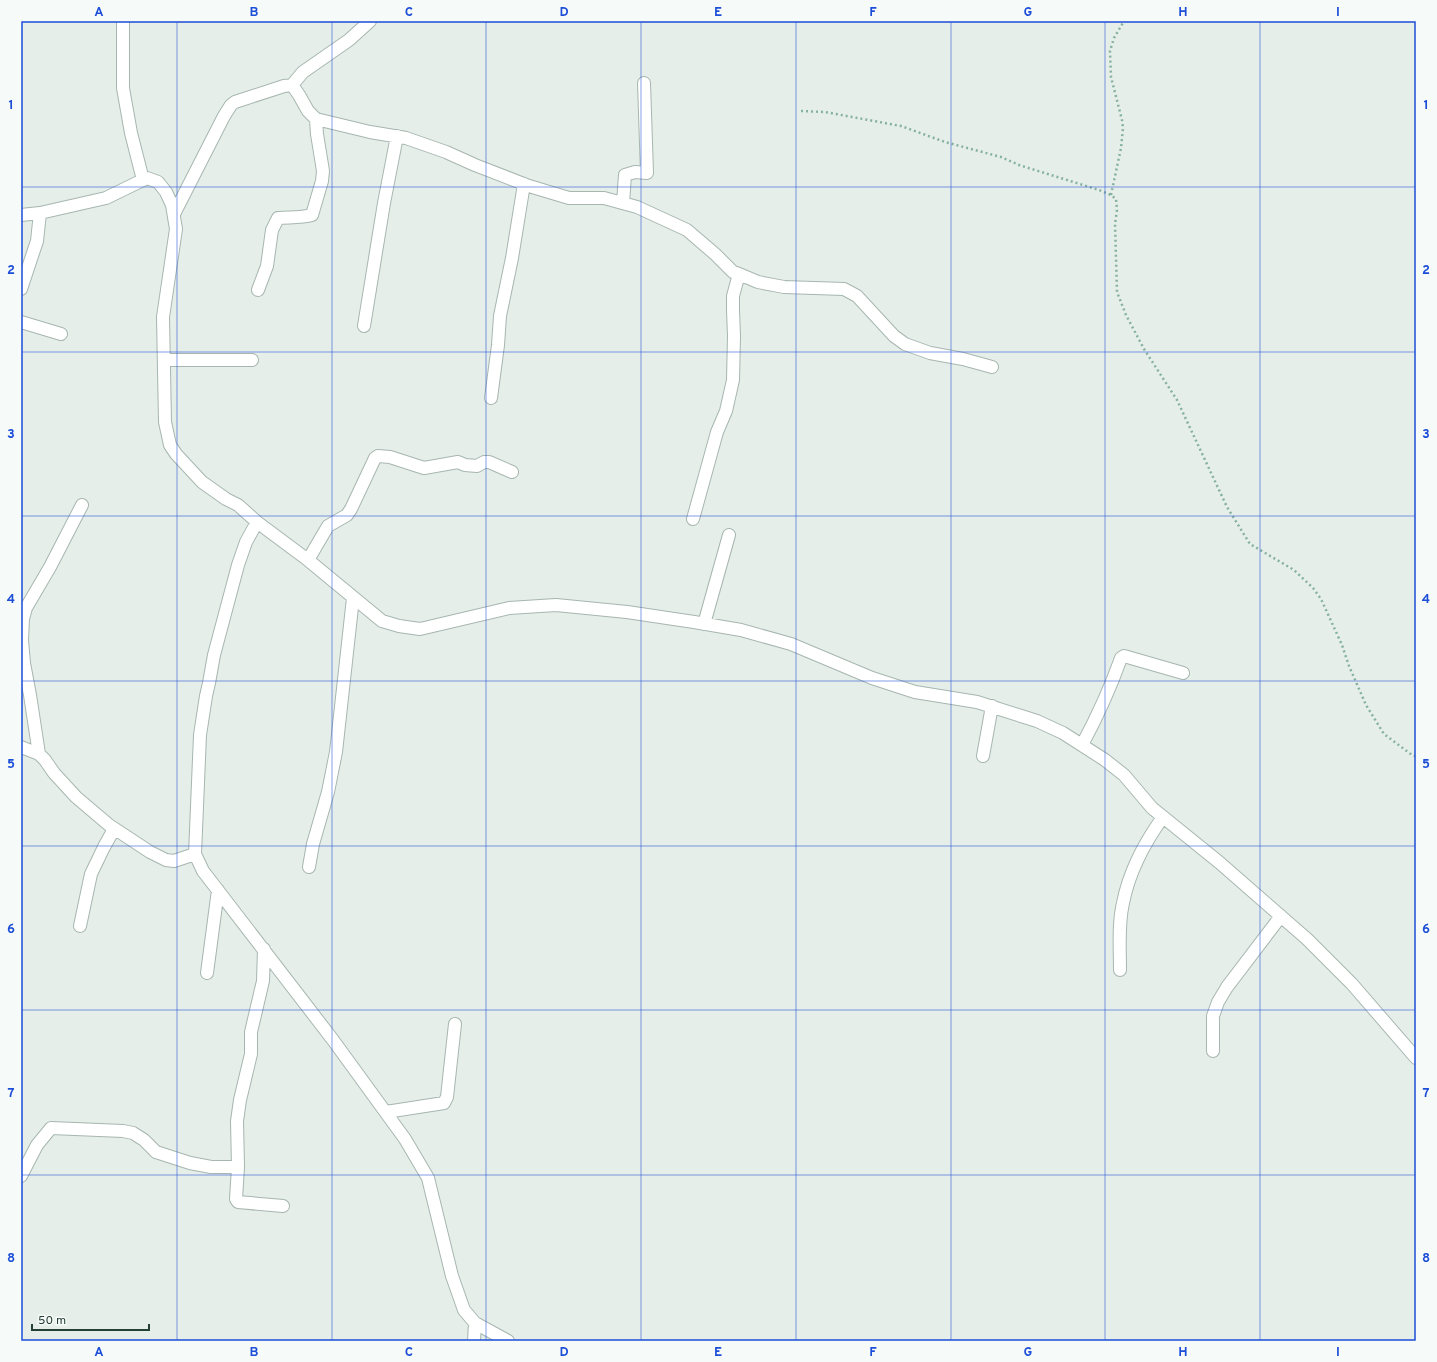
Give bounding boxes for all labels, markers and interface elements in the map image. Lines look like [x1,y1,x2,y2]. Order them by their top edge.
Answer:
text: A [94,5,104,21]
text: B [250,5,259,21]
text: C [405,5,413,21]
text: D [559,5,569,21]
text: E [714,5,722,21]
text: F [869,5,877,21]
text: G [1024,5,1033,21]
text: H [1178,5,1188,21]
text: I [1336,5,1340,21]
text: 1 [8,98,14,114]
text: 1 [1423,98,1429,114]
text: 2 [7,263,15,279]
text: 2 [1422,263,1430,279]
text: 3 [7,427,15,443]
text: 3 [1422,427,1430,443]
text: 4 [7,592,15,608]
text: 4 [1422,592,1430,608]
text: 5 [7,757,15,773]
text: 5 [1422,757,1430,773]
text: 6 [7,922,15,938]
text: 6 [1422,922,1430,938]
text: 7 [8,1086,15,1102]
text: 7 [1423,1086,1430,1102]
text: 8 [7,1251,15,1267]
text: 8 [1422,1251,1430,1267]
scale bar [32,1306,149,1332]
text: 50 m [38,1313,66,1329]
text: A [94,1345,104,1361]
text: B [250,1345,259,1361]
text: C [405,1345,413,1361]
text: D [559,1345,569,1361]
text: E [714,1345,722,1361]
text: F [869,1345,877,1361]
text: G [1024,1345,1033,1361]
text: H [1178,1345,1188,1361]
text: I [1336,1345,1340,1361]

